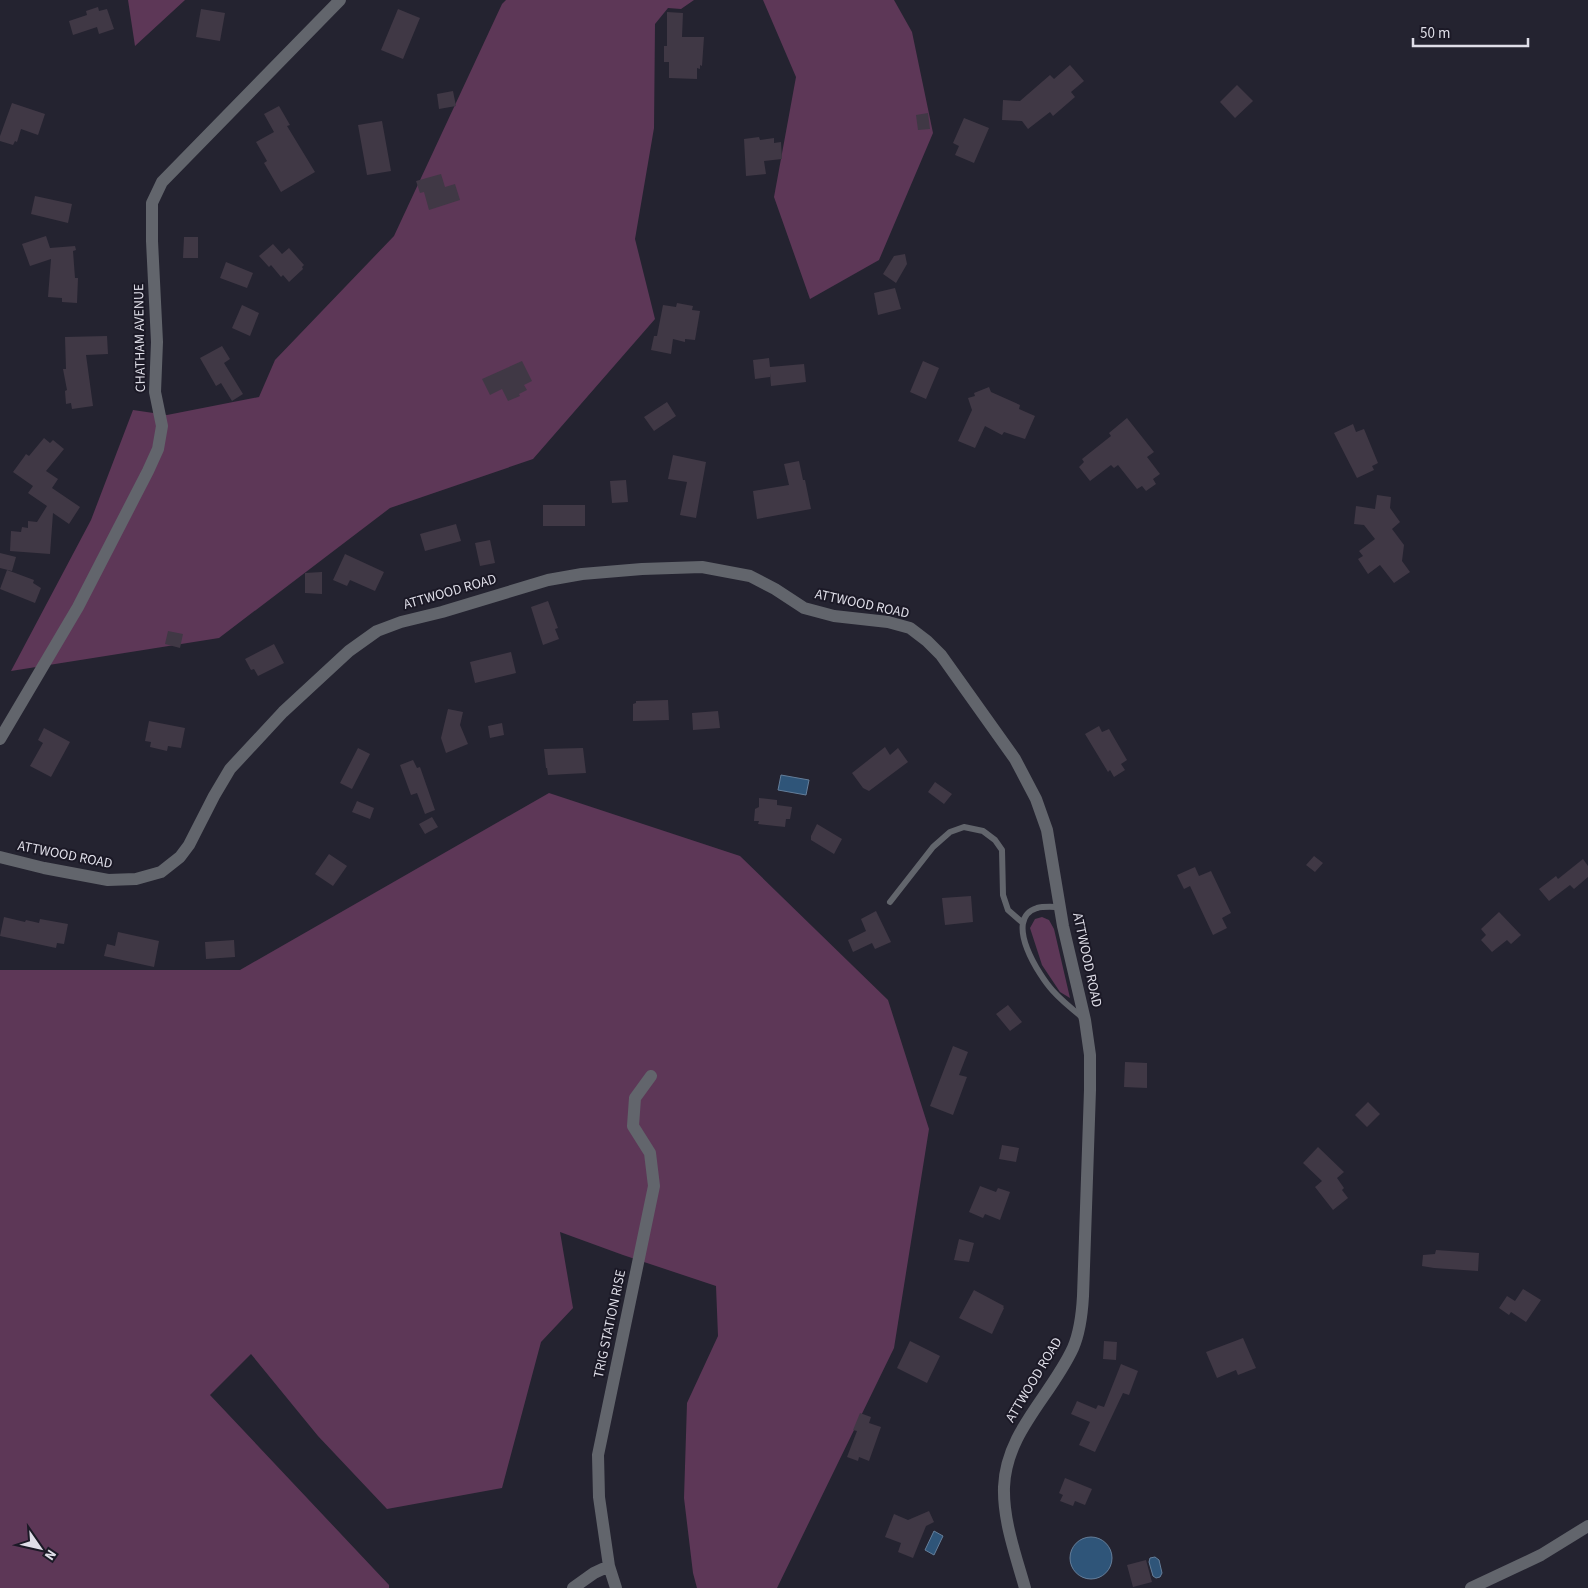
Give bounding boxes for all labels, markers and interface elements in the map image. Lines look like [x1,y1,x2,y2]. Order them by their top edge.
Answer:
scale bar [1413,15,1528,47]
text: 50 m [1420,23,1450,44]
street label: CHATHAM AVENUE [129,284,151,392]
street label: ATTWOOD ROAD [401,569,499,615]
street label: ATTWOOD ROAD [813,584,911,624]
street label: ATTWOOD ROAD [16,836,114,874]
street label: ATTWOOD ROAD [1067,911,1107,1009]
street label: TRIG STATION RISE [589,1268,631,1380]
street label: ATTWOOD ROAD [1001,1334,1067,1426]
north arrow [15,1523,65,1573]
text: N [39,1545,61,1564]

